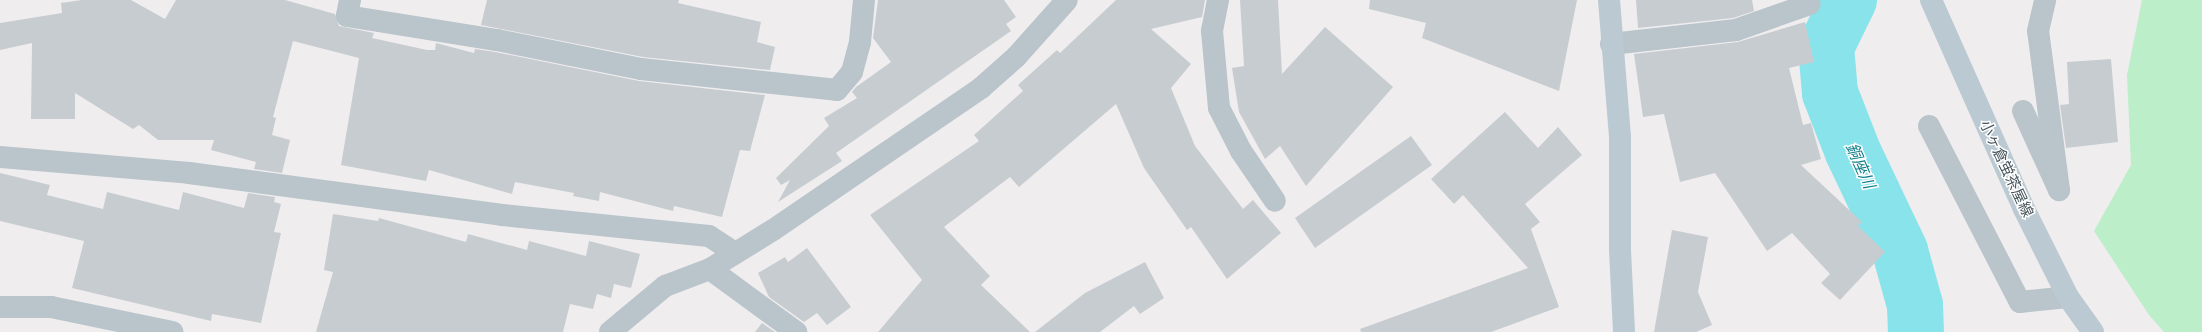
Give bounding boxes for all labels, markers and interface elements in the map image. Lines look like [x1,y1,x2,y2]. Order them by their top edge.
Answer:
street label: 小ヶ倉蛍茶屋線 [1976,118,2036,220]
water label: 銅座川 [1841,140,1879,192]

